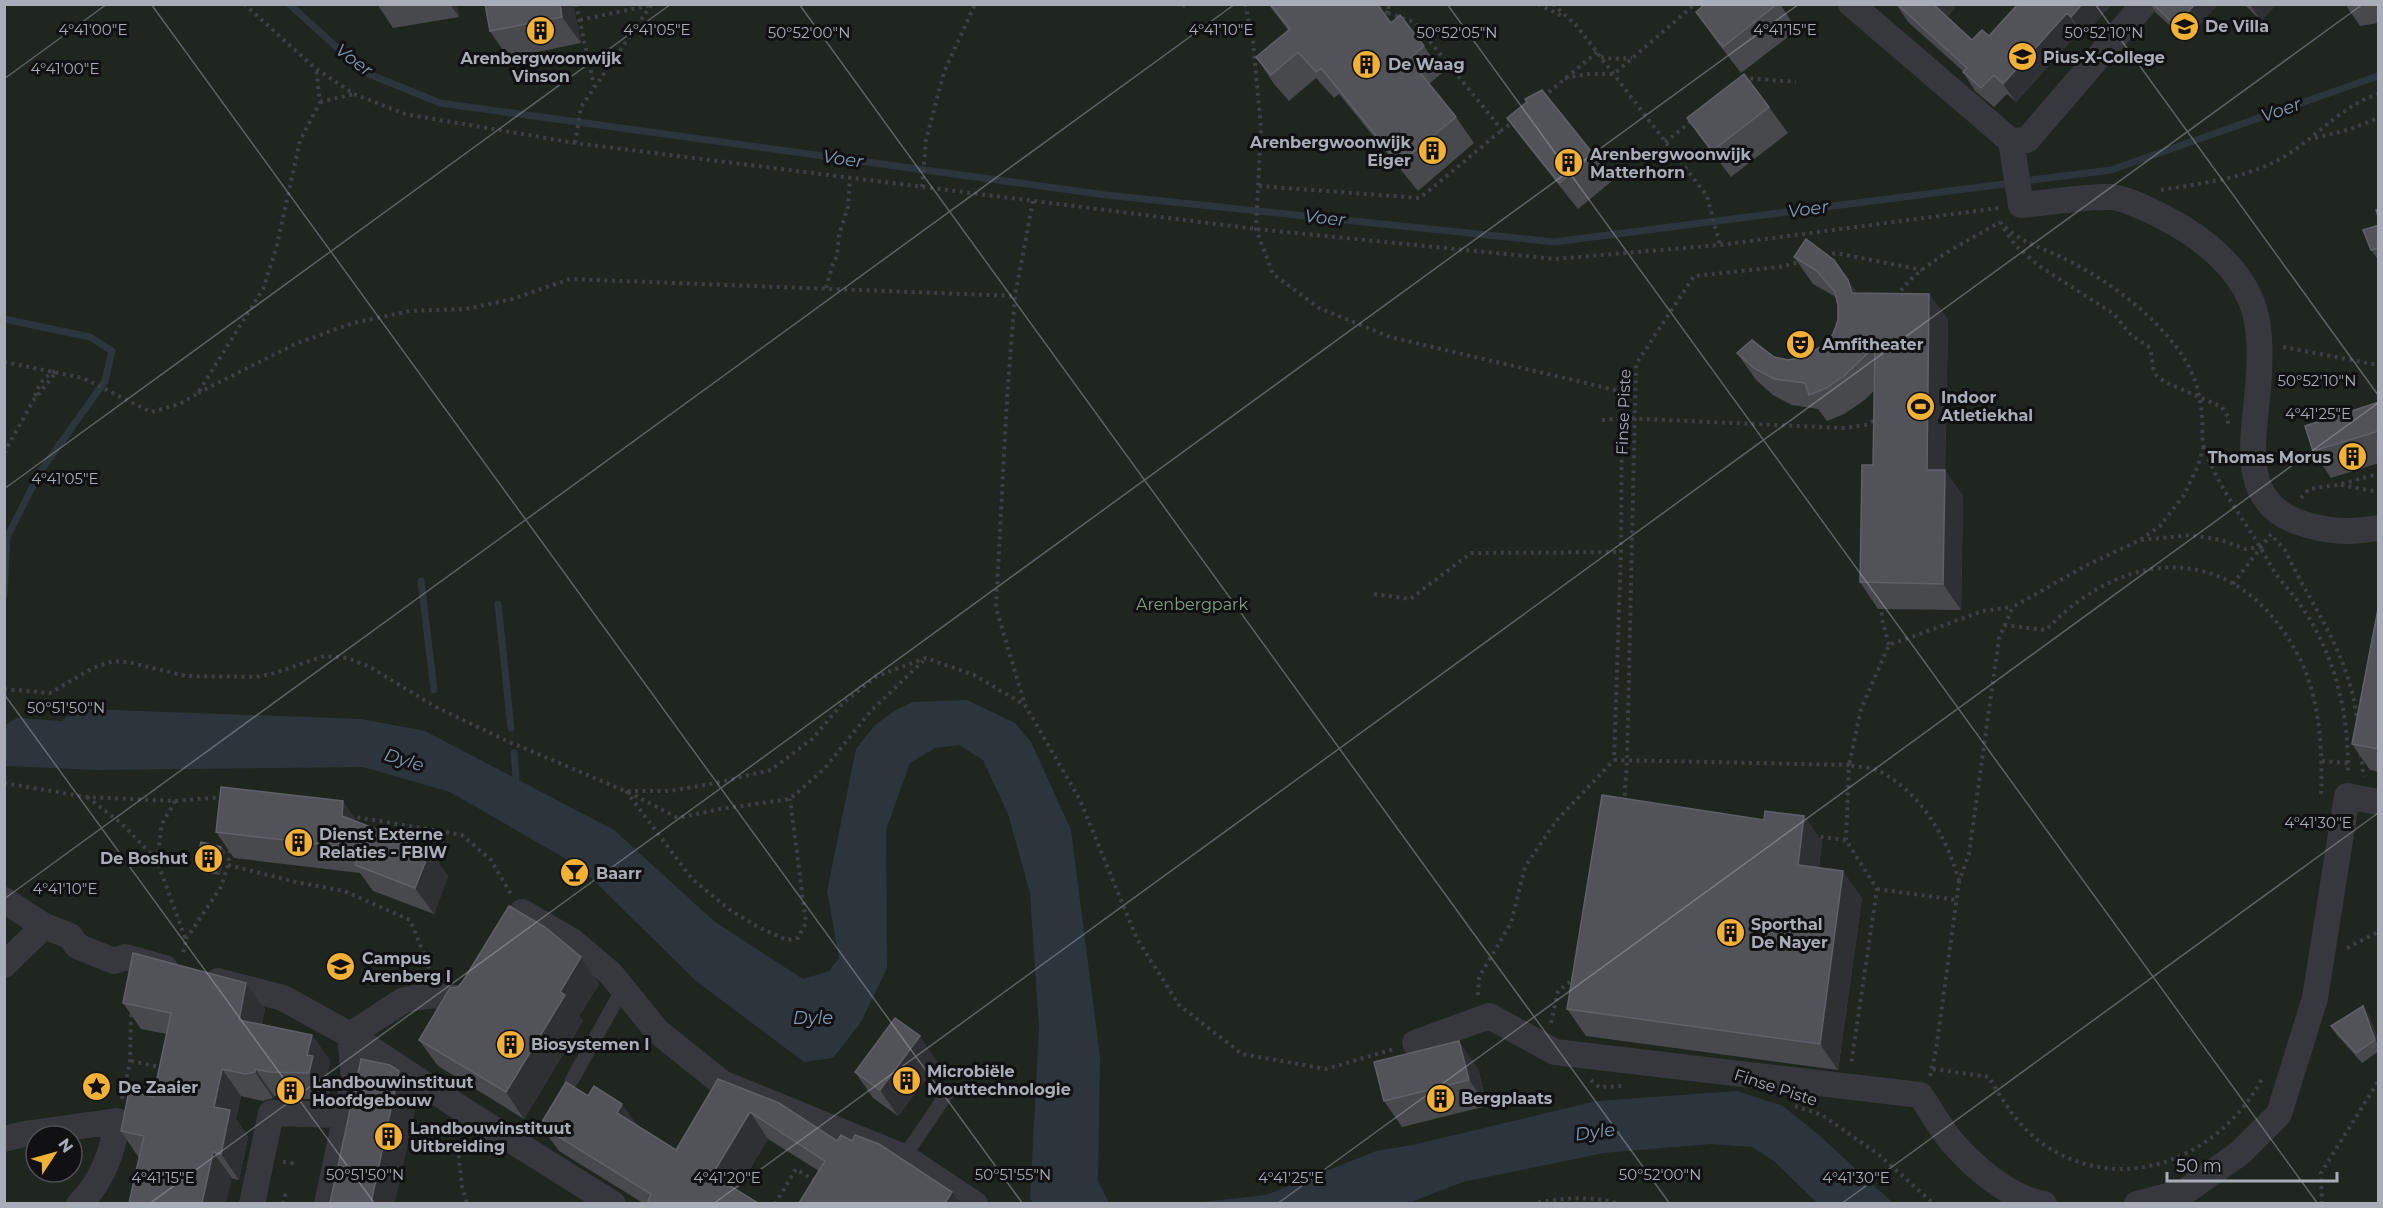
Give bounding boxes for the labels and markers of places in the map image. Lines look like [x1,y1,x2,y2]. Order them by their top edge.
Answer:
school or university icon: De Villa [2168,10,2200,42]
building icon: Arenbergwoonwijk Vinson [525,14,557,46]
place label: De Villa [2205,17,2269,36]
school or university icon: Pius-X-College [2006,41,2038,73]
building icon: De Waag [1351,48,1383,80]
place label: Pius-X-College [2043,48,2165,67]
place label: Arenbergwoonwijk Vinson [459,49,622,86]
place label: De Waag [1388,55,1465,74]
place label: Arenbergwoonwijk Eiger [1249,133,1412,170]
building icon: Arenbergwoonwijk Eiger [1416,135,1448,167]
place label: Arenbergwoonwijk Matterhorn [1589,145,1752,182]
building icon: Arenbergwoonwijk Matterhorn [1553,147,1585,179]
theatre icon: Amfitheater [1785,328,1817,360]
place label: Amfitheater [1821,335,1924,354]
place label: Indoor Atletiekhal [1940,388,2033,425]
sports icon: Indoor Atletiekhal [1904,390,1936,422]
building icon: Thomas Morus [2336,441,2368,473]
place label: Thomas Morus [2208,448,2332,467]
place label: Dienst Externe Relaties - FBIW [319,825,448,862]
building icon: Dienst Externe Relaties - FBIW [282,827,314,859]
building icon: De Boshut [193,842,225,874]
place label: De Boshut [100,849,188,868]
bar icon: Baarr [559,857,591,889]
place label: Baarr [596,864,642,883]
place label: Sporthal De Nayer [1751,915,1828,952]
building icon: Sporthal De Nayer [1714,917,1746,949]
place label: Campus Arenberg I [361,949,451,986]
school or university icon: Campus Arenberg I [325,951,357,983]
building icon: Biosystemen I [494,1028,526,1060]
place label: Biosystemen I [531,1035,650,1054]
place label: Microbiële Mouttechnologie [927,1062,1071,1099]
building icon: Microbiële Mouttechnologie [890,1064,922,1096]
place icon: De Zaaier [81,1071,113,1103]
place label: Landbouwinstituut Hoofdgebouw [312,1073,473,1110]
building icon: Landbouwinstituut Hoofdgebouw [275,1075,307,1107]
place label: De Zaaier [118,1078,198,1097]
building icon: Bergplaats [1424,1082,1456,1114]
place label: Bergplaats [1461,1089,1553,1108]
place label: Landbouwinstituut Uitbreiding [410,1119,571,1156]
building icon: Landbouwinstituut Uitbreiding [373,1121,405,1153]

